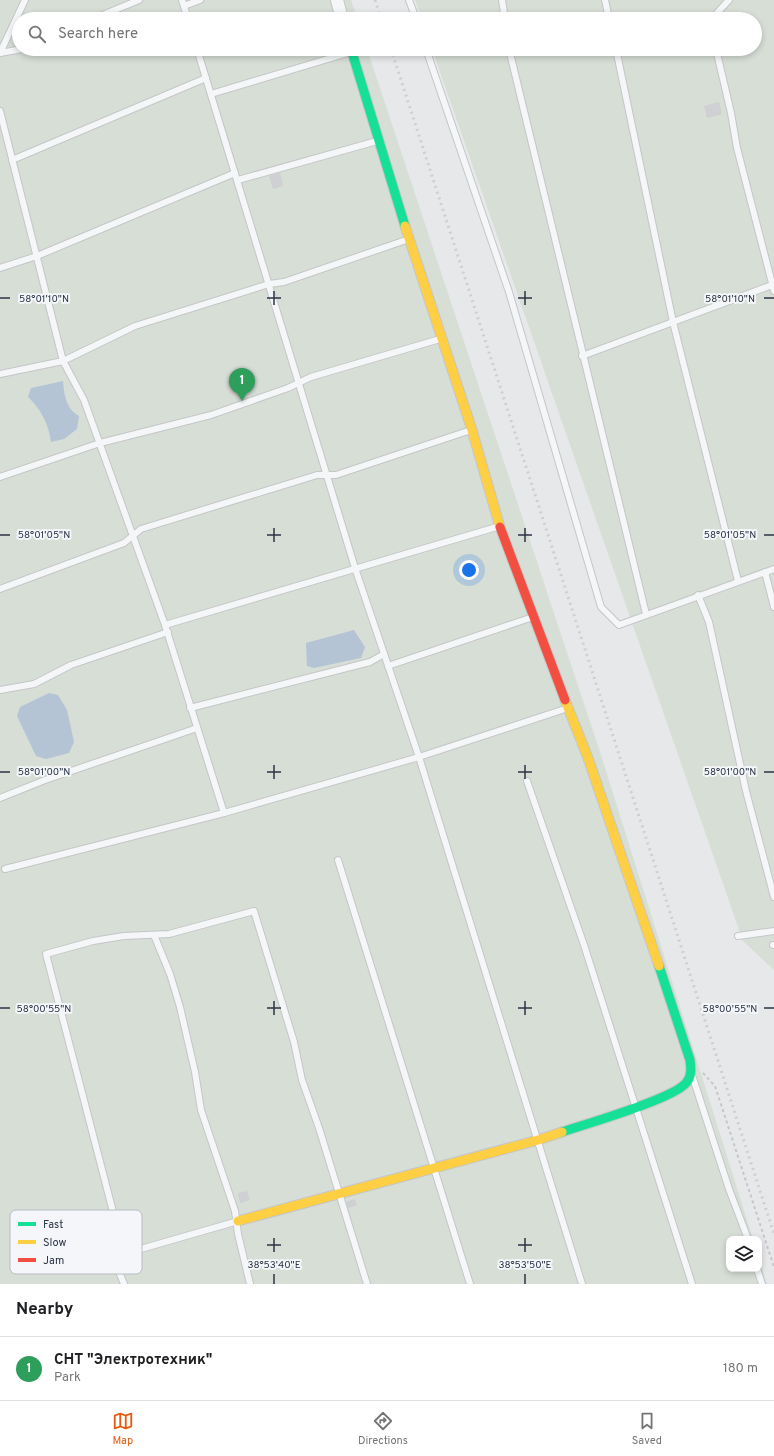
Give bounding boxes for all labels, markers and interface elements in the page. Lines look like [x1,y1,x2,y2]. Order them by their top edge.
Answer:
search box [12,12,762,56]
icon: search [26,23,48,45]
text: Search here [58,25,138,44]
text: 58°01'10"N [19,293,69,306]
text: 58°01'10"N [705,293,755,306]
pin: 1 [229,368,255,401]
text: 58°01'05"N [18,529,70,542]
text: 58°01'05"N [704,529,756,542]
your location [459,560,479,580]
text: 58°01'00"N [18,766,70,779]
text: 58°01'00"N [704,766,756,779]
text: 58°00'55"N [17,1003,71,1016]
text: 58°00'55"N [703,1003,757,1016]
legend [10,1210,142,1274]
text: Fast [43,1218,63,1232]
text: Slow [43,1236,66,1250]
map controls [726,1236,762,1272]
button: layers [726,1236,762,1272]
text: Jam [43,1254,64,1268]
text: 38°53'40"E [247,1259,301,1272]
text: 38°53'50"E [498,1259,552,1272]
text: Nearby [16,1299,73,1321]
text: СНТ "Электротехник" [54,1351,212,1370]
text: 1 [26,1361,32,1377]
text: 180 m [723,1361,758,1377]
text: Park [54,1370,81,1386]
tab: Map [112,1410,134,1448]
tab: Directions [358,1410,408,1448]
tab: Saved [632,1410,662,1448]

